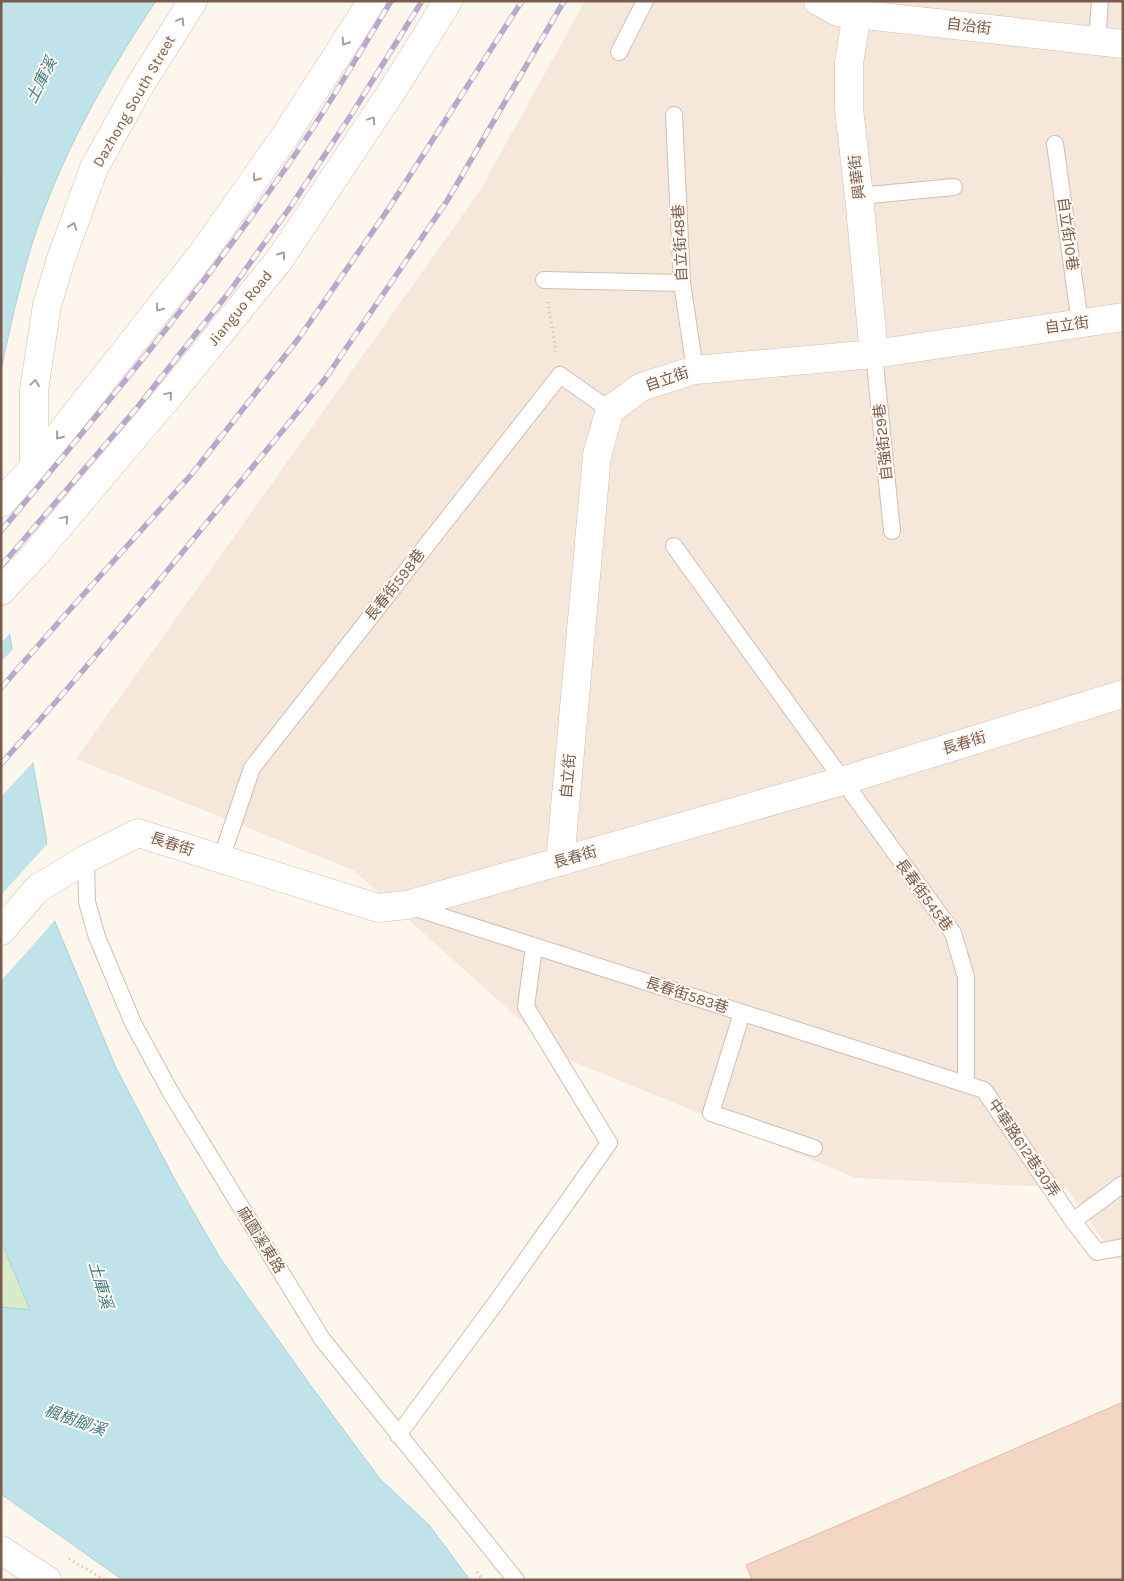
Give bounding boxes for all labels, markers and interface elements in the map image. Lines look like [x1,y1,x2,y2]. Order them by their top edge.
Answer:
street label: 自治街 [946,14,992,38]
one-way arrow [175,17,184,26]
street label: Dazhong South Street [89,32,179,170]
one-way arrow [342,37,352,46]
water label: 土庫溪 [22,53,61,106]
one-way arrow [366,116,376,125]
street label: 興華街 [845,154,869,200]
one-way arrow [253,172,262,181]
street label: 自立街10巷 [1054,196,1082,272]
street label: 自立街48巷 [669,204,691,282]
one-way arrow [67,222,77,231]
one-way arrow [276,251,285,261]
street label: Jianguo Road [204,267,276,349]
one-way arrow [156,303,165,312]
street label: 自立街 [1043,313,1091,337]
street label: 自立街 [643,363,691,395]
one-way arrow [29,379,40,387]
one-way arrow [164,392,172,401]
street label: 自強街29巷 [870,403,896,481]
one-way arrow [56,430,64,439]
one-way arrow [59,516,68,525]
street label: 長春街598巷 [361,545,429,625]
street label: 長春街 [940,728,988,758]
street label: 自立街 [557,753,579,799]
street label: 長春街 [148,828,196,860]
street label: 長春街 [551,842,599,872]
street label: 長春街545巷 [892,855,956,935]
street label: 長春街583巷 [643,973,731,1017]
street label: 中華路612巷30弄 [984,1095,1064,1201]
street label: 麻園溪東路 [233,1203,289,1277]
water label: 土庫溪 [85,1259,117,1313]
water label: 楓樹腳溪 [42,1401,110,1440]

